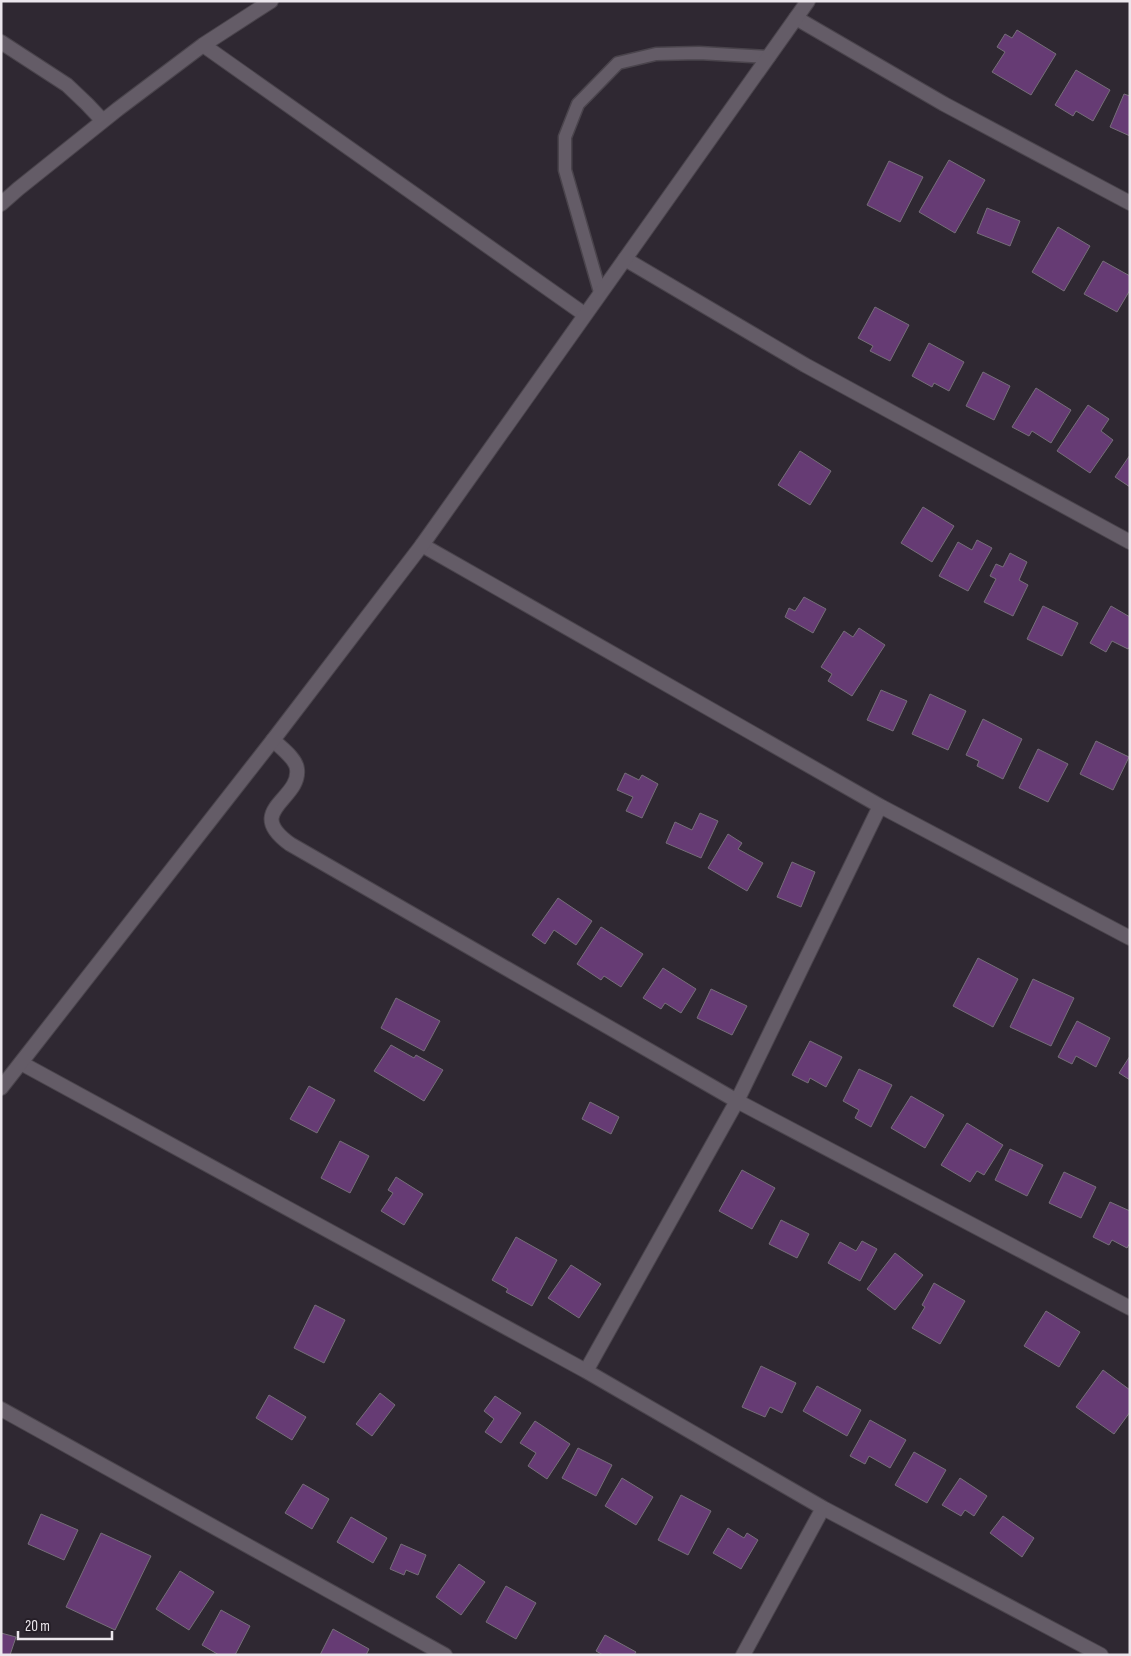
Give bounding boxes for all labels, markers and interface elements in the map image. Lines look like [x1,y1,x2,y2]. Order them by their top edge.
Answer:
scale bar [18,1608,111,1640]
text: 20 m [25,1617,50,1636]

